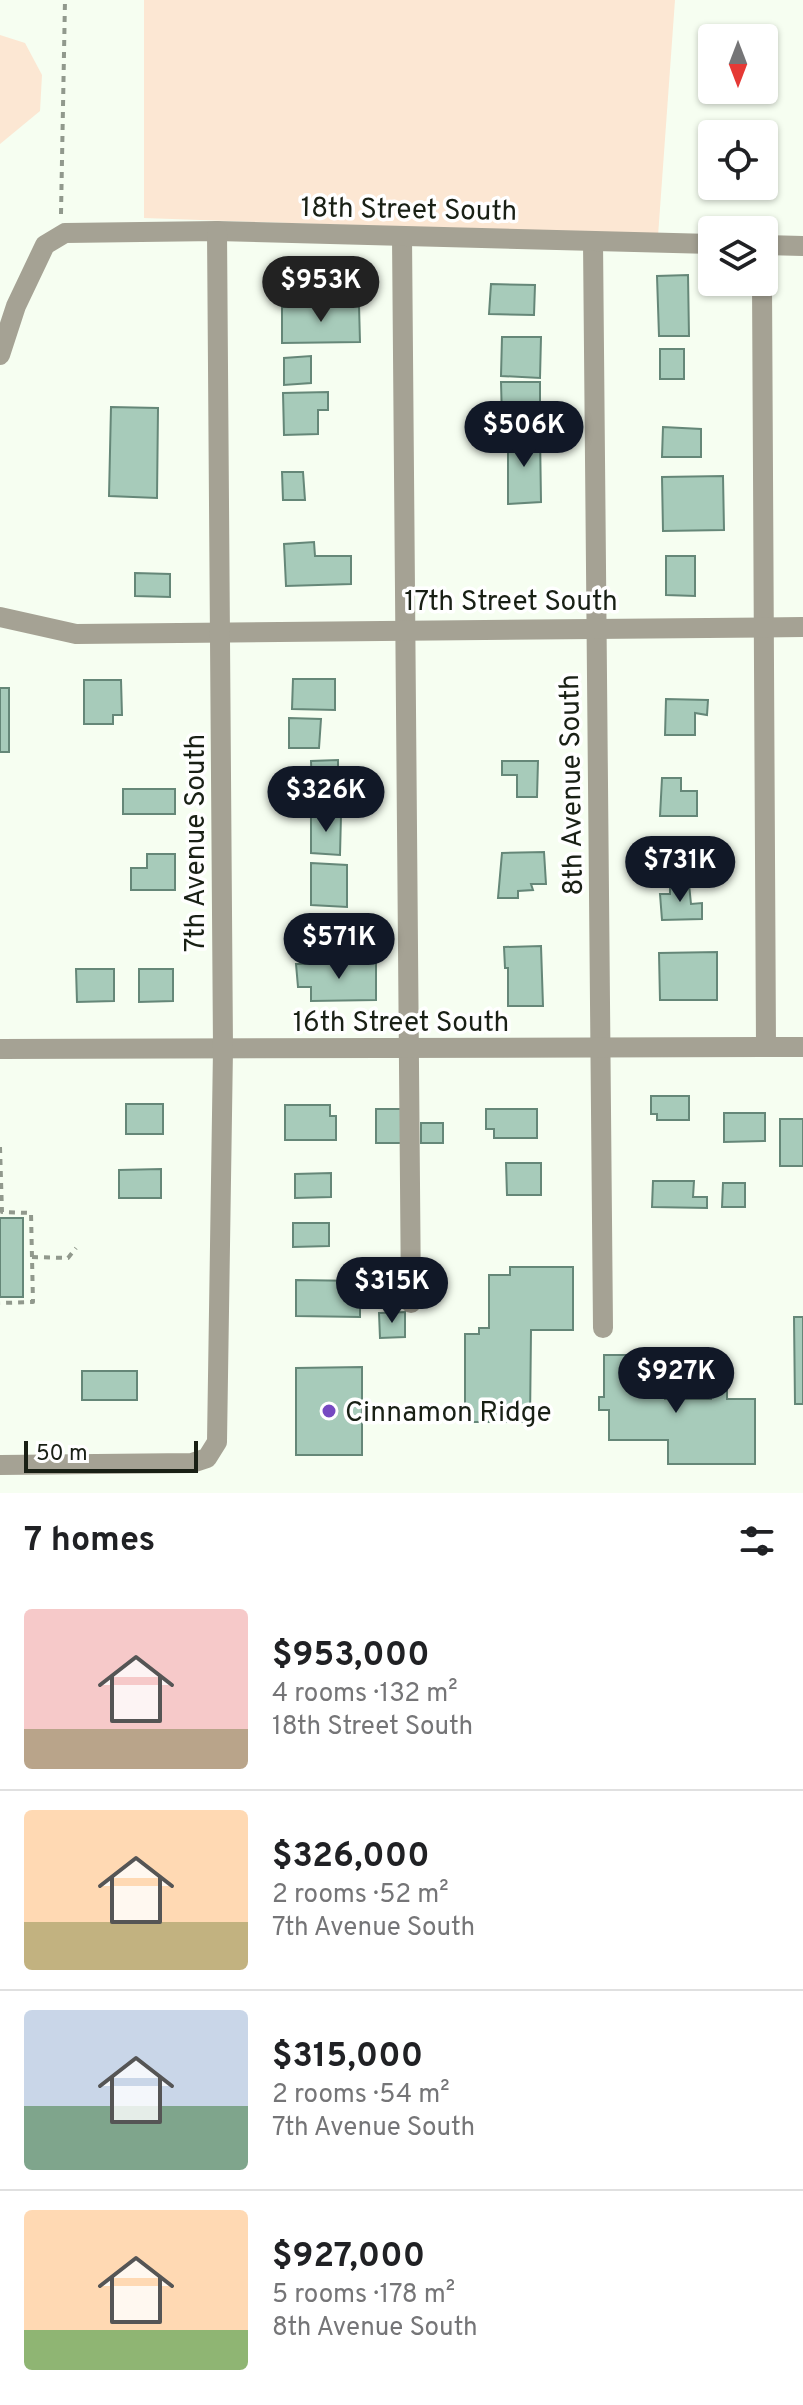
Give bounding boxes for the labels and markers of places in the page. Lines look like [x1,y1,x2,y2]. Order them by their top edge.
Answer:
pin: $953K [265,256,377,324]
pin: $506K [468,401,580,469]
pin: $326K [270,766,382,834]
pin: $731K [624,836,736,904]
pin: $571K [283,913,395,981]
pin: $315K [336,1257,448,1325]
pin: $927K [620,1347,732,1415]
place label: Cinnamon Ridge [345,1396,551,1432]
marker: Cinnamon Ridge [320,1402,338,1420]

